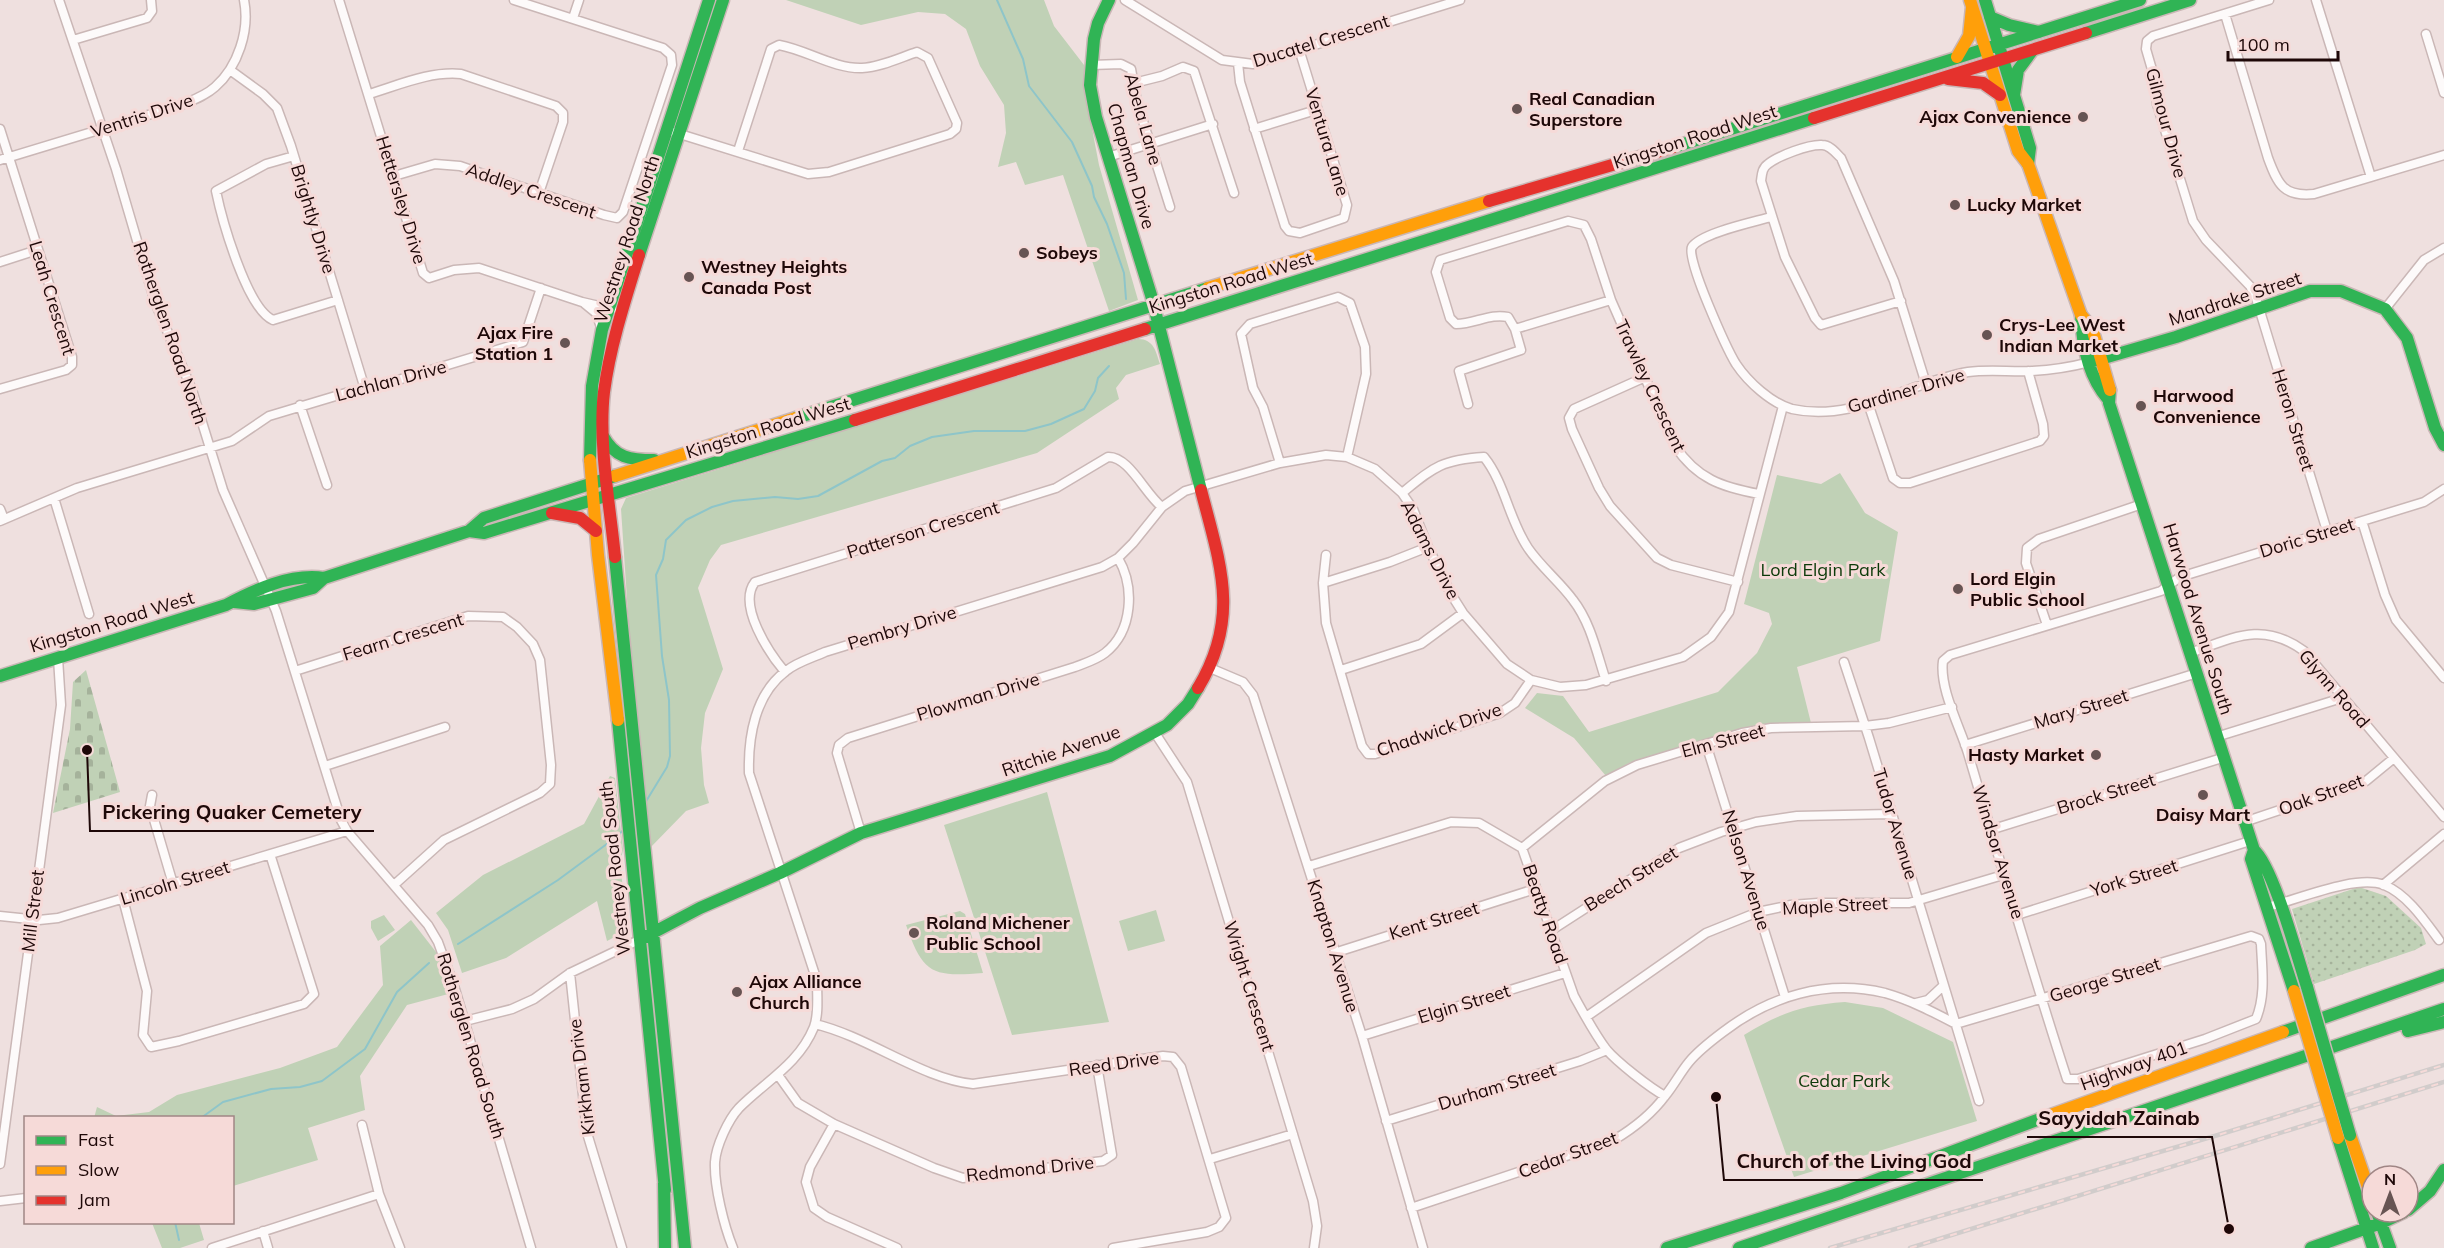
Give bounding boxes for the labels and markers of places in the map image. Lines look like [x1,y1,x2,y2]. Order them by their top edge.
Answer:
place label: Real Canadian Superstore [1529,87,1655,131]
marker: Real Canadian Superstore [1510,102,1524,116]
place label: Ajax Convenience [1919,105,2071,128]
marker: Ajax Convenience [2076,110,2090,124]
place label: Lucky Market [1967,193,2081,216]
marker: Lucky Market [1948,198,1962,212]
place label: Sobeys [1036,241,1098,264]
marker: Sobeys [1017,246,1031,260]
place label: Westney Heights Canada Post [701,255,847,299]
marker: Westney Heights Canada Post [682,270,696,284]
place label: Crys-Lee West Indian Market [1999,313,2125,357]
place label: Ajax Fire Station 1 [475,321,553,365]
marker: Crys-Lee West Indian Market [1980,328,1994,342]
marker: Ajax Fire Station 1 [558,336,572,350]
place label: Harwood Convenience [2153,384,2261,428]
marker: Harwood Convenience [2134,399,2148,413]
place label: Lord Elgin Public School [1970,567,2085,611]
marker: Lord Elgin Public School [1951,582,1965,596]
place label: Hasty Market [1968,743,2084,766]
marker: Hasty Market [2089,748,2103,762]
marker: Daisy Mart [2196,788,2210,802]
callout: Pickering Quaker Cemetery [90,793,374,831]
place label: Daisy Mart [2156,803,2250,826]
place label: Roland Michener Public School [926,911,1071,955]
marker: Roland Michener Public School [907,926,921,940]
place label: Ajax Alliance Church [749,970,862,1014]
marker: Ajax Alliance Church [730,985,744,999]
callout: Sayyidah Zainab [2027,1099,2212,1137]
callout: Church of the Living God [1724,1142,1983,1180]

